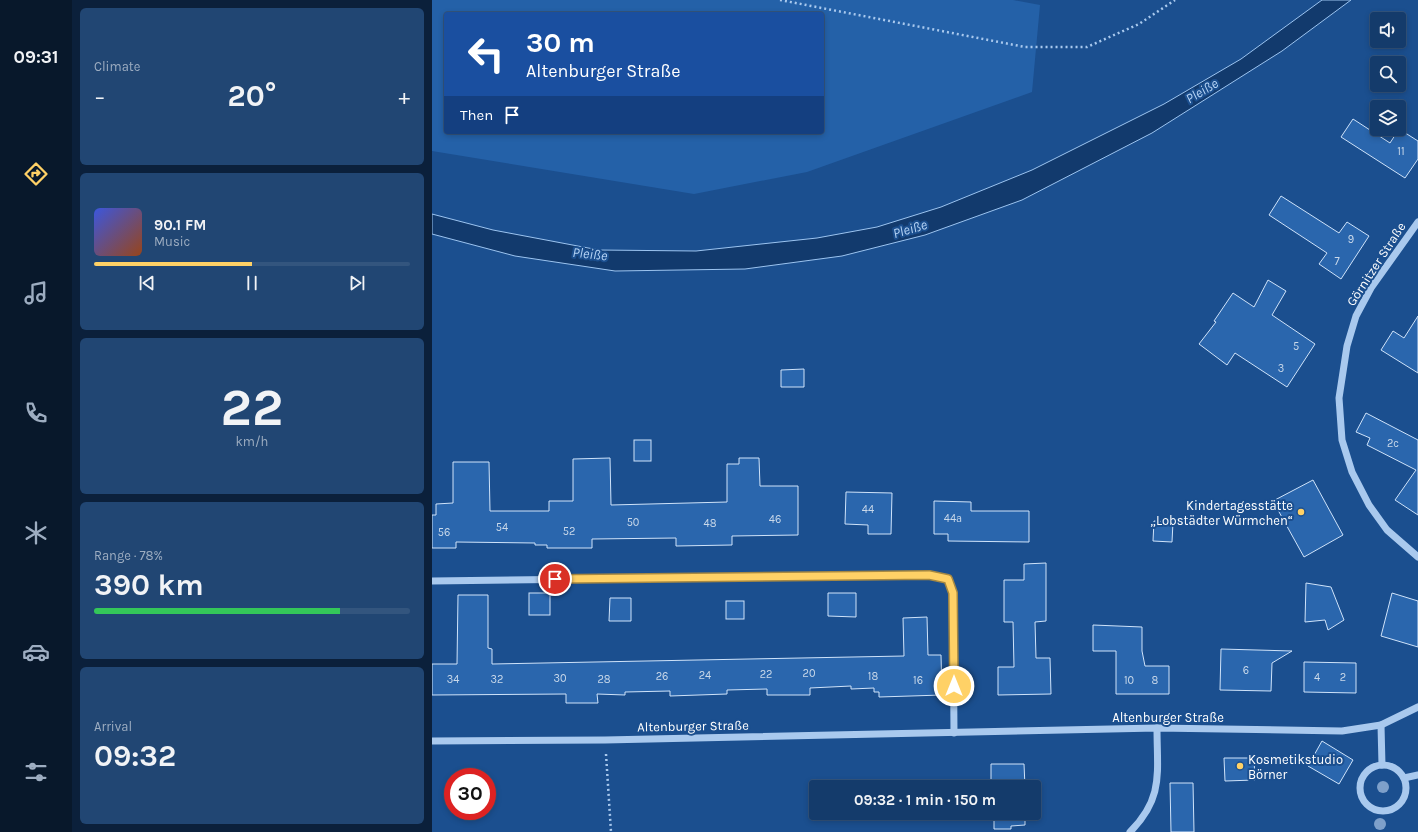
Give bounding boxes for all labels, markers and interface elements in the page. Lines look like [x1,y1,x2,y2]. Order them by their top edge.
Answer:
map controls [1370,12,1406,136]
button: sound [1370,12,1406,48]
text: 30 m [526,26,595,59]
icon: left [460,28,512,80]
text: 09:31 [14,46,58,68]
button: search [1370,56,1406,92]
text: Climate [94,59,140,74]
text: Altenburger Straße [526,60,681,82]
water label: Pleiße [1183,74,1222,107]
text: 20° [228,78,276,114]
text: − [94,84,106,110]
text: + [398,84,410,110]
button: layers [1370,100,1406,136]
icon: arrive [501,104,523,126]
text: Then [460,106,493,124]
house number: 11 [1397,145,1405,158]
icon: directions [22,160,50,188]
text: 90.1 FM [154,216,206,234]
water label: Pleiße [891,216,930,242]
street label: Görnitzer Straße [1343,219,1409,309]
house number: 9 [1348,233,1354,246]
text: Music [154,234,190,249]
water label: Pleiße [572,244,609,264]
house number: 7 [1334,255,1340,268]
icon: previous [136,272,158,294]
icon: pause [241,272,263,294]
icon: next [346,272,368,294]
icon: music [22,279,50,307]
house number: 5 [1293,340,1299,353]
house number: 3 [1278,362,1284,375]
text: 22 [221,377,283,438]
icon: phone [22,399,50,427]
text: km/h [236,434,268,449]
house number: 2c [1387,437,1399,450]
place label: Kindertagesstätte „Lobstädter Würmchen“ [1150,498,1293,528]
house number: 44 [862,503,874,516]
marker: Kindertagesstätte „Lobstädter Würmchen“ [1296,507,1306,517]
house number: 44a [944,512,962,525]
house number: 46 [769,513,781,526]
house number: 50 [627,516,639,529]
house number: 48 [704,517,717,530]
icon: climate [22,519,50,547]
house number: 54 [496,521,508,534]
house number: 52 [563,525,575,538]
house number: 56 [438,526,450,539]
text: Range · 78% [94,548,163,563]
pin [538,562,572,596]
text: 390 km [94,567,204,603]
icon: arrive [544,568,566,590]
icon: car [22,638,50,666]
house number: 6 [1243,664,1249,677]
position arrow [933,665,975,707]
house number: 20 [803,667,815,680]
house number: 22 [760,668,772,681]
house number: 24 [699,669,711,682]
house number: 26 [656,670,668,683]
house number: 18 [868,670,878,683]
house number: 4 [1314,671,1320,684]
house number: 2 [1340,671,1346,684]
house number: 30 [553,672,567,685]
house number: 34 [447,673,459,686]
house number: 32 [491,673,503,686]
house number: 28 [597,673,611,686]
house number: 16 [913,674,923,687]
house number: 10 [1124,674,1134,687]
house number: 8 [1152,674,1159,687]
street label: Altenburger Straße [1112,710,1224,725]
street label: Altenburger Straße [637,718,749,734]
text: Arrival [94,719,132,734]
text: 09:32 [94,738,176,774]
place label: Kosmetikstudio Börner [1248,752,1343,782]
icon: filters [22,758,50,786]
marker: Kosmetikstudio Börner [1235,761,1245,771]
speed limit sign: 30 [444,768,496,820]
text: 09:32 · 1 min · 150 m [854,791,996,809]

